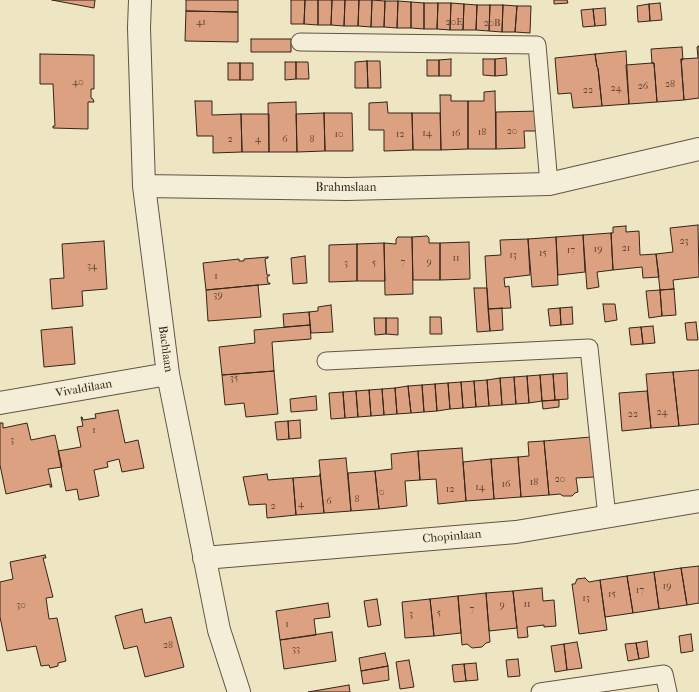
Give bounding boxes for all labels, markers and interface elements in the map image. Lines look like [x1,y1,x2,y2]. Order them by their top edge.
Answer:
house number: 41 [196,17,206,29]
house number: 20E [446,17,462,29]
house number: 20B [483,18,501,30]
house number: 40 [72,77,84,89]
house number: 28 [665,79,675,91]
house number: 26 [638,81,648,93]
house number: 24 [610,83,622,95]
house number: 22 [583,85,593,97]
house number: 20 [507,126,517,138]
house number: 18 [478,127,486,139]
house number: 14 [422,128,432,140]
house number: 16 [452,128,460,140]
house number: 10 [334,129,344,141]
house number: 12 [396,129,404,141]
house number: 2 [227,134,233,146]
house number: 4 [255,134,261,146]
house number: 6 [282,134,288,146]
house number: 8 [309,134,315,146]
street label: Brahmslaan [316,181,376,195]
house number: 23 [679,236,689,248]
house number: 21 [622,243,630,255]
house number: 19 [594,244,602,256]
house number: 17 [567,245,575,257]
house number: 15 [539,248,547,260]
house number: 13 [509,250,517,262]
house number: 11 [452,253,460,265]
house number: 7 [401,257,405,269]
house number: 9 [426,257,432,269]
house number: 3 [344,258,348,270]
house number: 5 [372,258,376,270]
house number: 34 [87,261,97,273]
house number: 1 [214,271,218,283]
house number: 39 [213,290,223,302]
street label: Bachlaan [155,325,175,373]
house number: 35 [230,373,238,385]
street label: Vivaldilaan [55,377,113,401]
house number: 24 [656,407,668,419]
house number: 22 [628,409,638,421]
house number: 1 [92,425,96,437]
house number: 3 [10,435,14,447]
house number: 20 [555,474,565,486]
house number: 18 [530,477,538,489]
house number: 16 [502,479,510,491]
house number: 14 [475,482,485,494]
house number: 12 [446,484,454,496]
house number: 10 [375,487,385,499]
house number: 8 [354,494,360,506]
house number: 6 [326,496,332,508]
house number: 4 [298,499,304,511]
house number: 2 [270,501,276,513]
street label: Chopinlaan [422,527,482,547]
house number: 19 [663,581,671,593]
house number: 17 [636,585,644,597]
house number: 15 [608,589,616,601]
house number: 13 [582,593,590,605]
house number: 11 [523,599,531,611]
house number: 30 [16,600,26,612]
house number: 9 [499,600,505,612]
house number: 7 [470,604,474,616]
house number: 5 [437,608,441,620]
house number: 3 [409,609,413,621]
house number: 1 [285,619,289,631]
house number: 28 [163,640,173,652]
house number: 33 [292,644,300,656]

